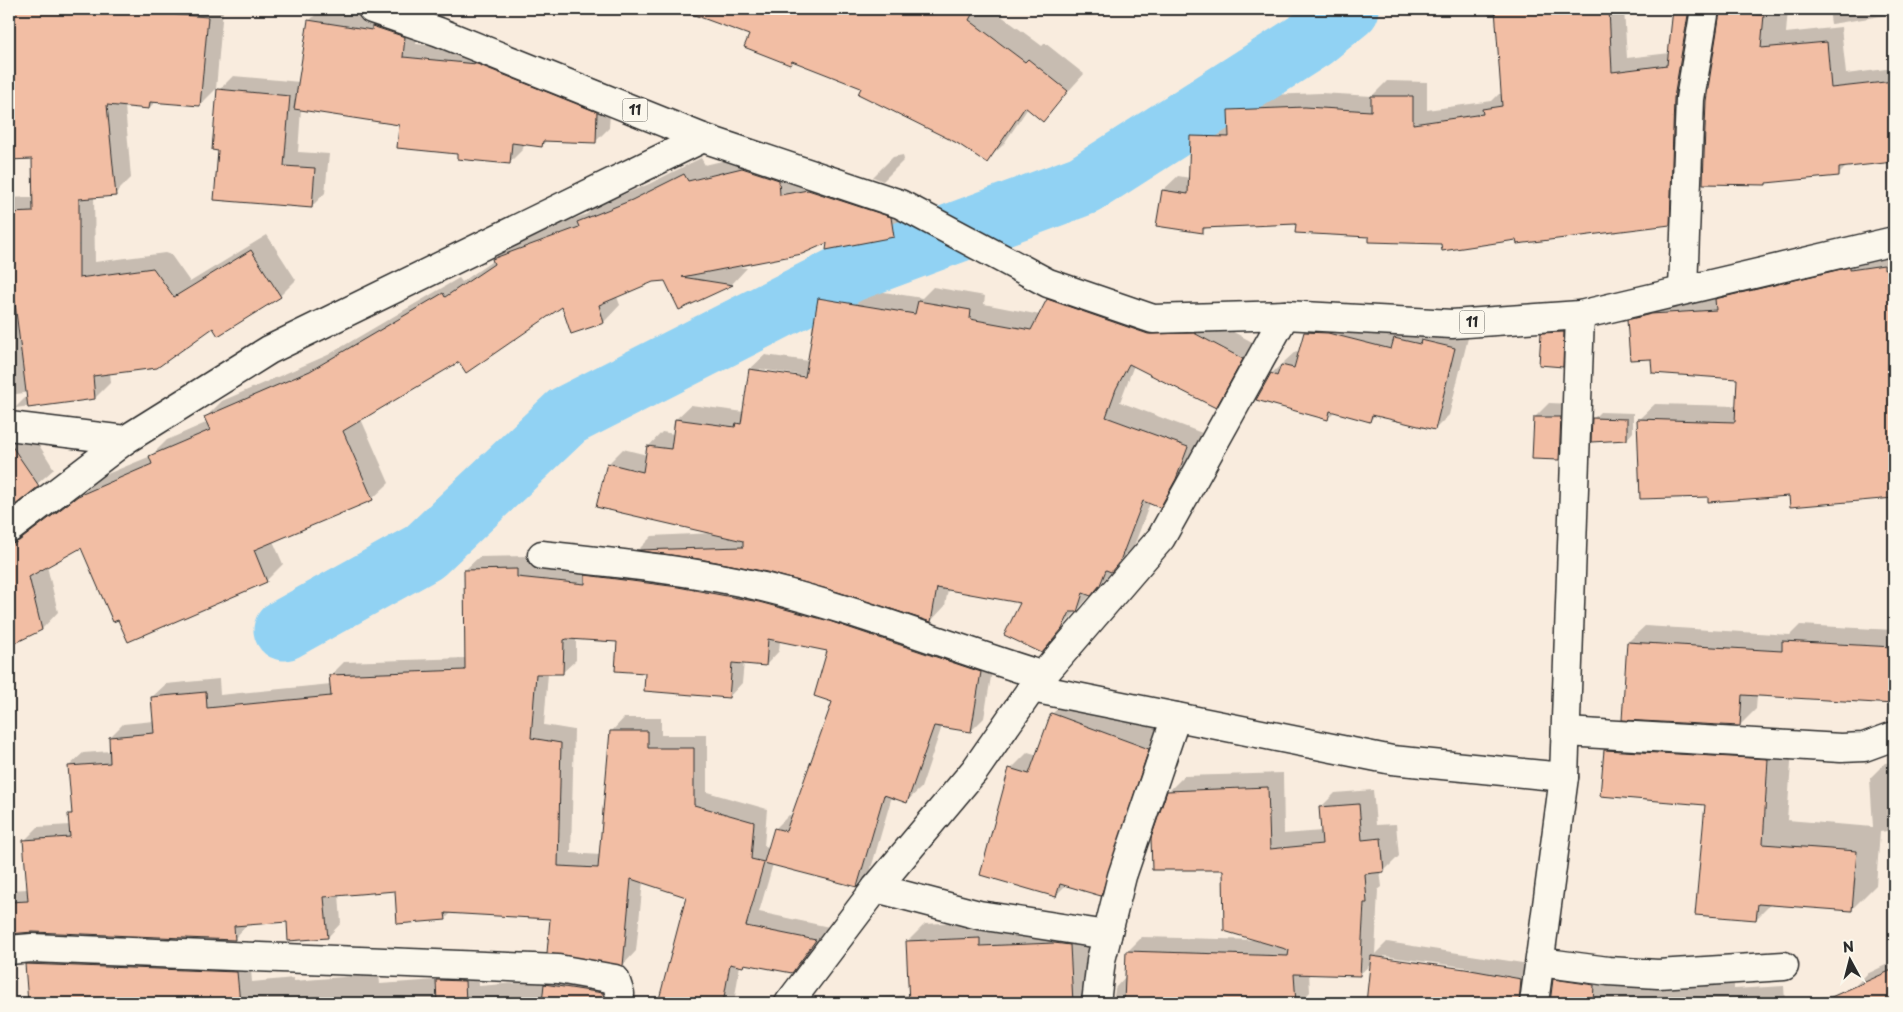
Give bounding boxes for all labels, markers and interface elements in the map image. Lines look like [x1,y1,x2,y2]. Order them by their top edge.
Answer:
road number: 11 [622,98,648,122]
road number: 11 [1460,311,1484,334]
north arrow [1826,934,1876,984]
text: N [1842,936,1855,958]

